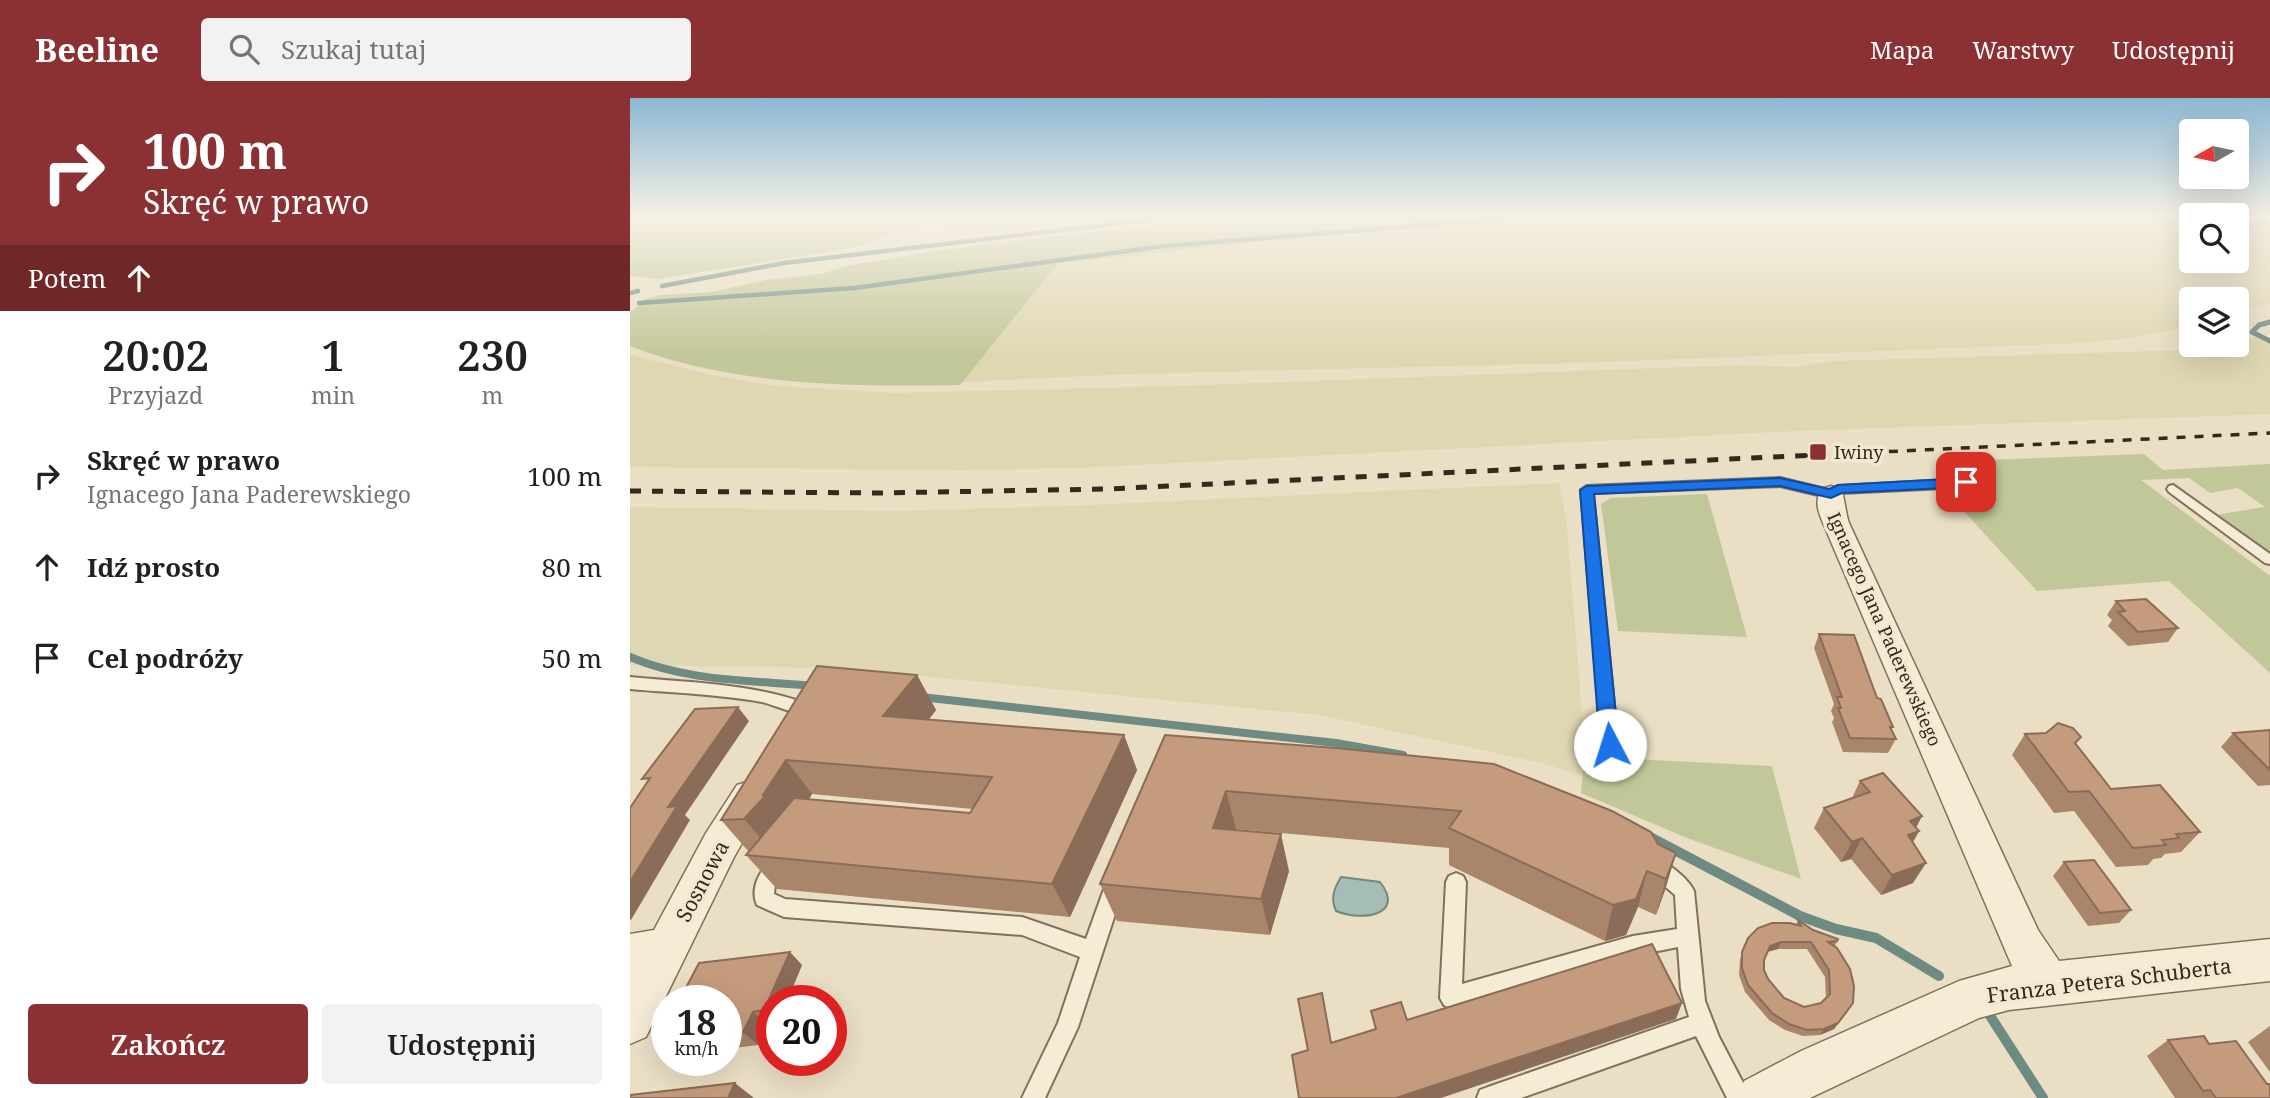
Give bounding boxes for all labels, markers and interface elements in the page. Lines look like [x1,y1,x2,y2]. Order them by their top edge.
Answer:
search box [201,18,691,81]
text: Beeline [35,27,159,72]
icon: search [225,30,263,68]
text: Szukaj tutaj [281,31,427,67]
text: Mapa [1870,33,1934,66]
text: Warstwy [1972,33,2074,66]
text: Udostępnij [2112,33,2235,66]
text: 100 m [143,117,287,183]
north arrow [2179,119,2249,189]
map controls [2179,119,2249,357]
icon: right [28,126,119,217]
text: Skręć w prawo [143,180,369,223]
button: search [2179,203,2249,273]
icon: ahead [120,259,158,297]
text: Potem [28,260,106,296]
button: layers [2179,287,2249,357]
text: 20:02 [102,326,209,383]
text: 1 [321,326,345,383]
text: 230 [457,326,528,383]
text: Przyjazd [108,379,203,411]
text: min [311,379,355,411]
text: m [482,379,503,411]
place label: Iwiny [1834,440,1884,464]
text: Skręć w prawo [87,442,280,478]
marker: Iwiny [1808,442,1828,462]
pin [1936,452,1996,512]
icon: right [28,457,66,495]
text: 100 m [527,458,602,494]
icon: arrive [1947,463,1985,501]
text: Ignacego Jana Paderewskiego [87,478,411,510]
street label: Ignacego Jana Paderewskiego [1822,508,1948,750]
icon: ahead [28,548,66,586]
text: Idź prosto [87,549,220,585]
text: 80 m [542,549,602,585]
icon: arrive [28,639,66,677]
text: Cel podróży [87,640,243,676]
text: 50 m [542,640,602,676]
position arrow [1573,708,1647,782]
street label: Sosnowa [669,835,735,927]
street label: Franza Petera Schuberta [1985,951,2233,1009]
speed limit sign: 20 [756,985,847,1076]
text: 18 [677,998,716,1045]
button: Zakończ [28,1004,308,1084]
button: Udostępnij [322,1004,602,1084]
text: km/h [674,1036,719,1060]

